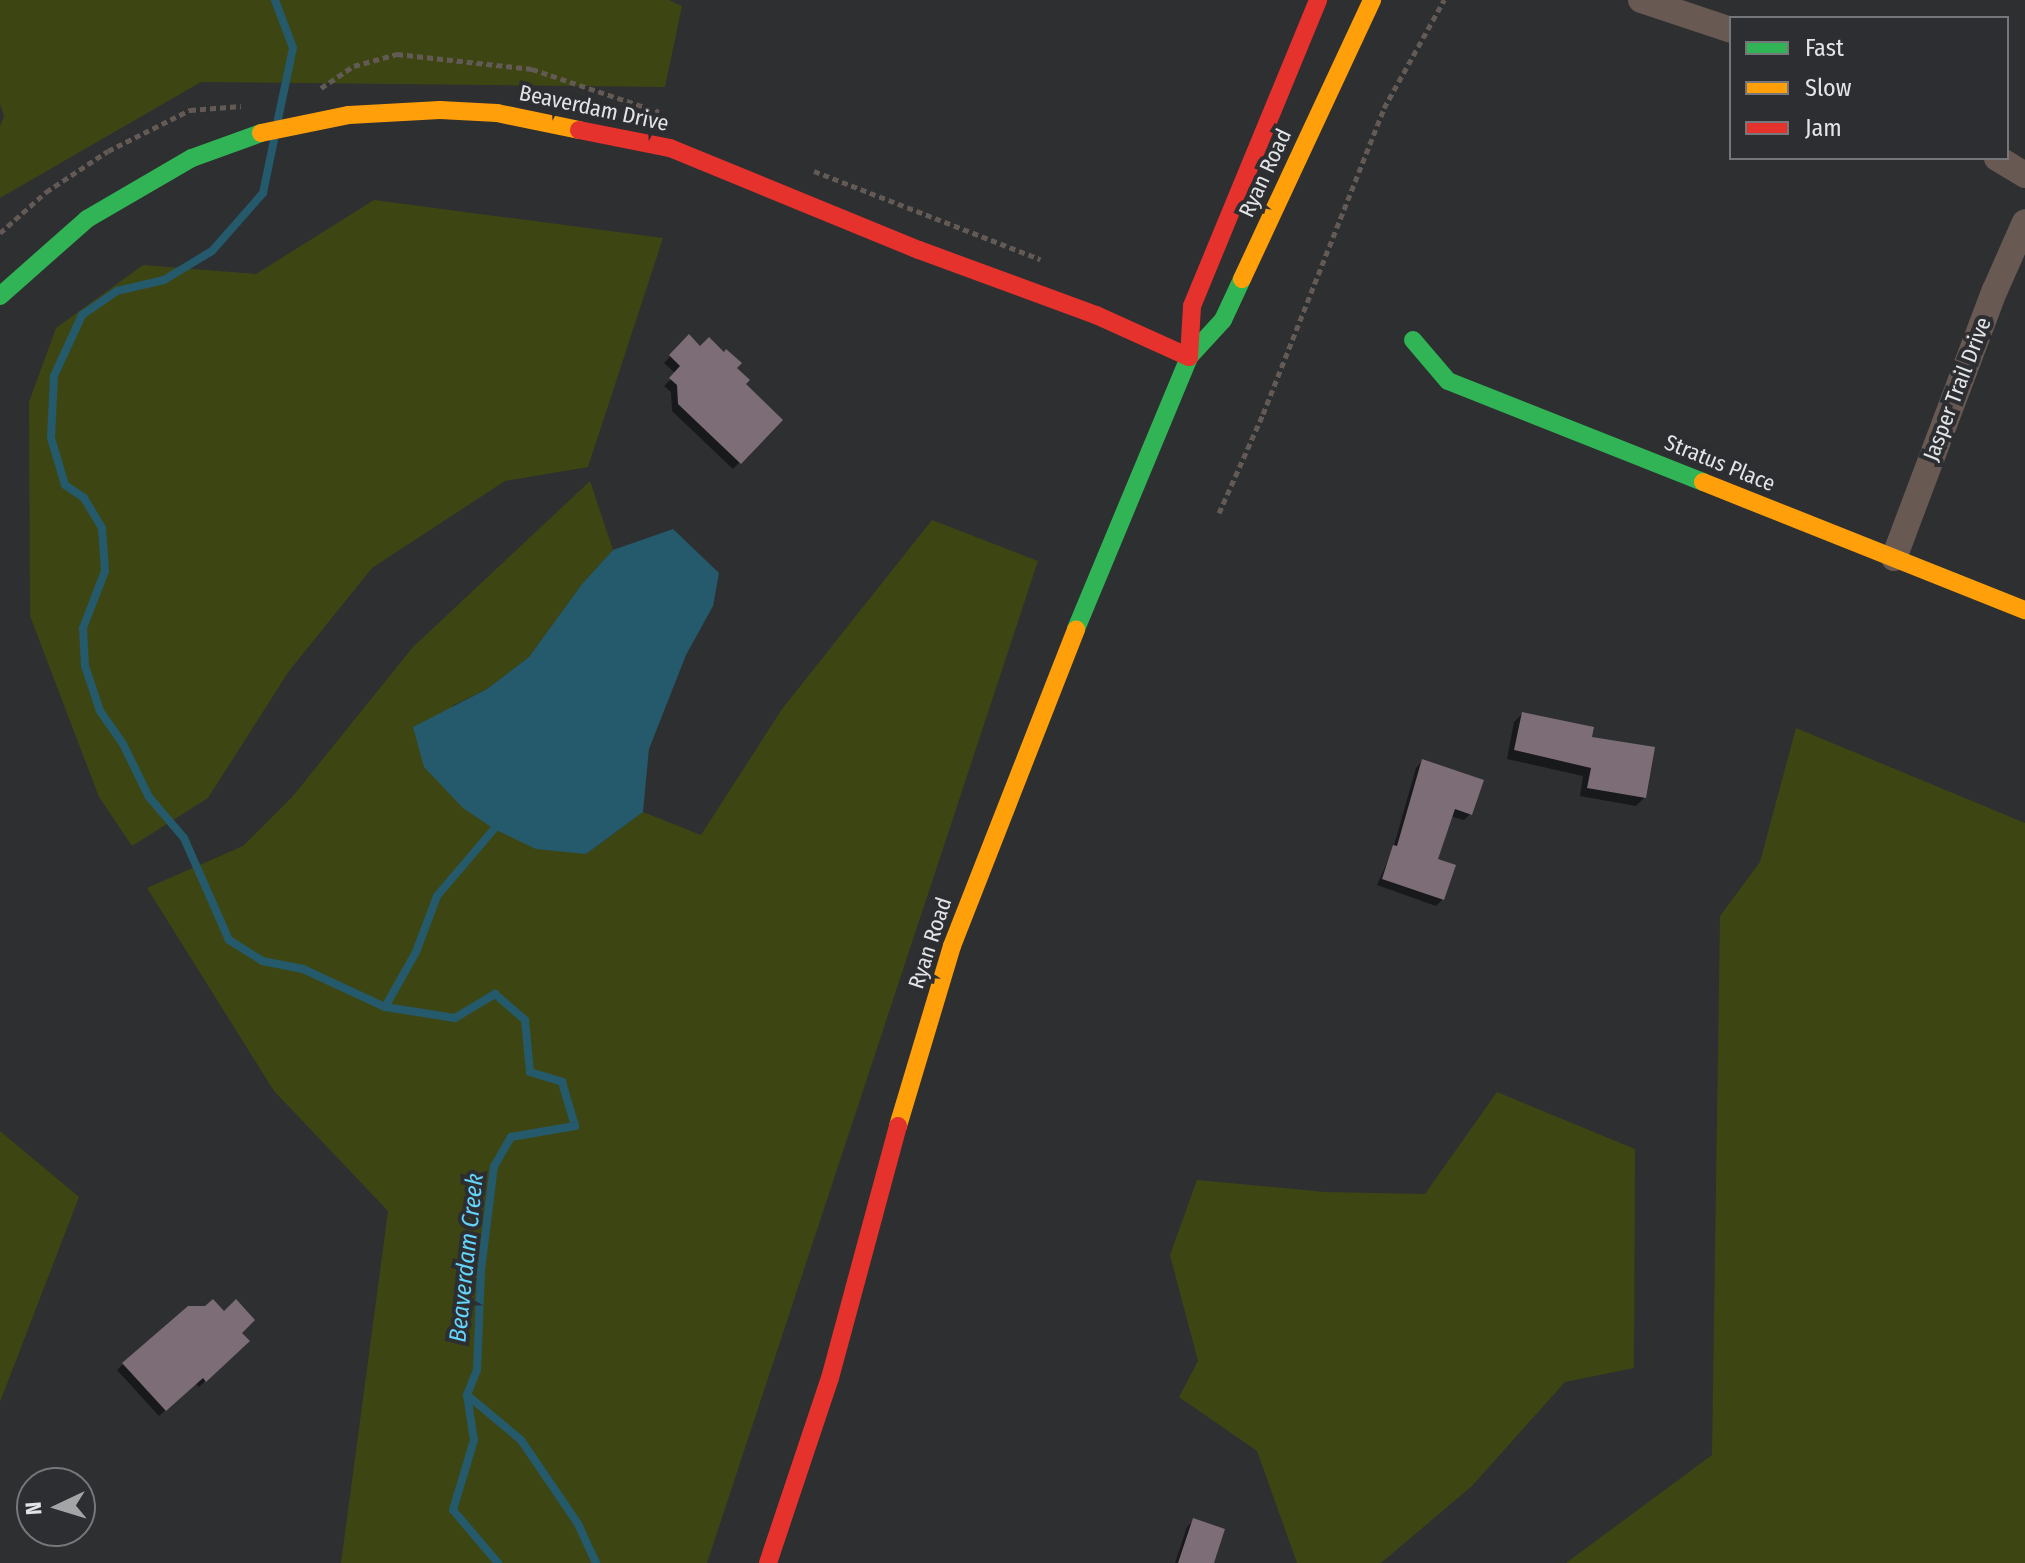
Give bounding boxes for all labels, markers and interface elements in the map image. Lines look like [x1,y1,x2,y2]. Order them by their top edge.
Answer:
legend [1729,16,2009,160]
text: Fast [1805,34,1844,62]
text: Slow [1805,74,1851,102]
street label: Beaverdam Drive [517,79,671,137]
text: Jam [1805,114,1842,142]
street label: Ryan Road [1233,125,1297,221]
street label: Jasper Trail Drive [1917,313,1997,465]
street label: Stratus Place [1661,429,1779,497]
street label: Ryan Road [903,894,957,992]
water label: Beaverdam Creek [444,1172,490,1344]
north arrow [16,1467,96,1547]
text: N [20,1501,47,1516]

